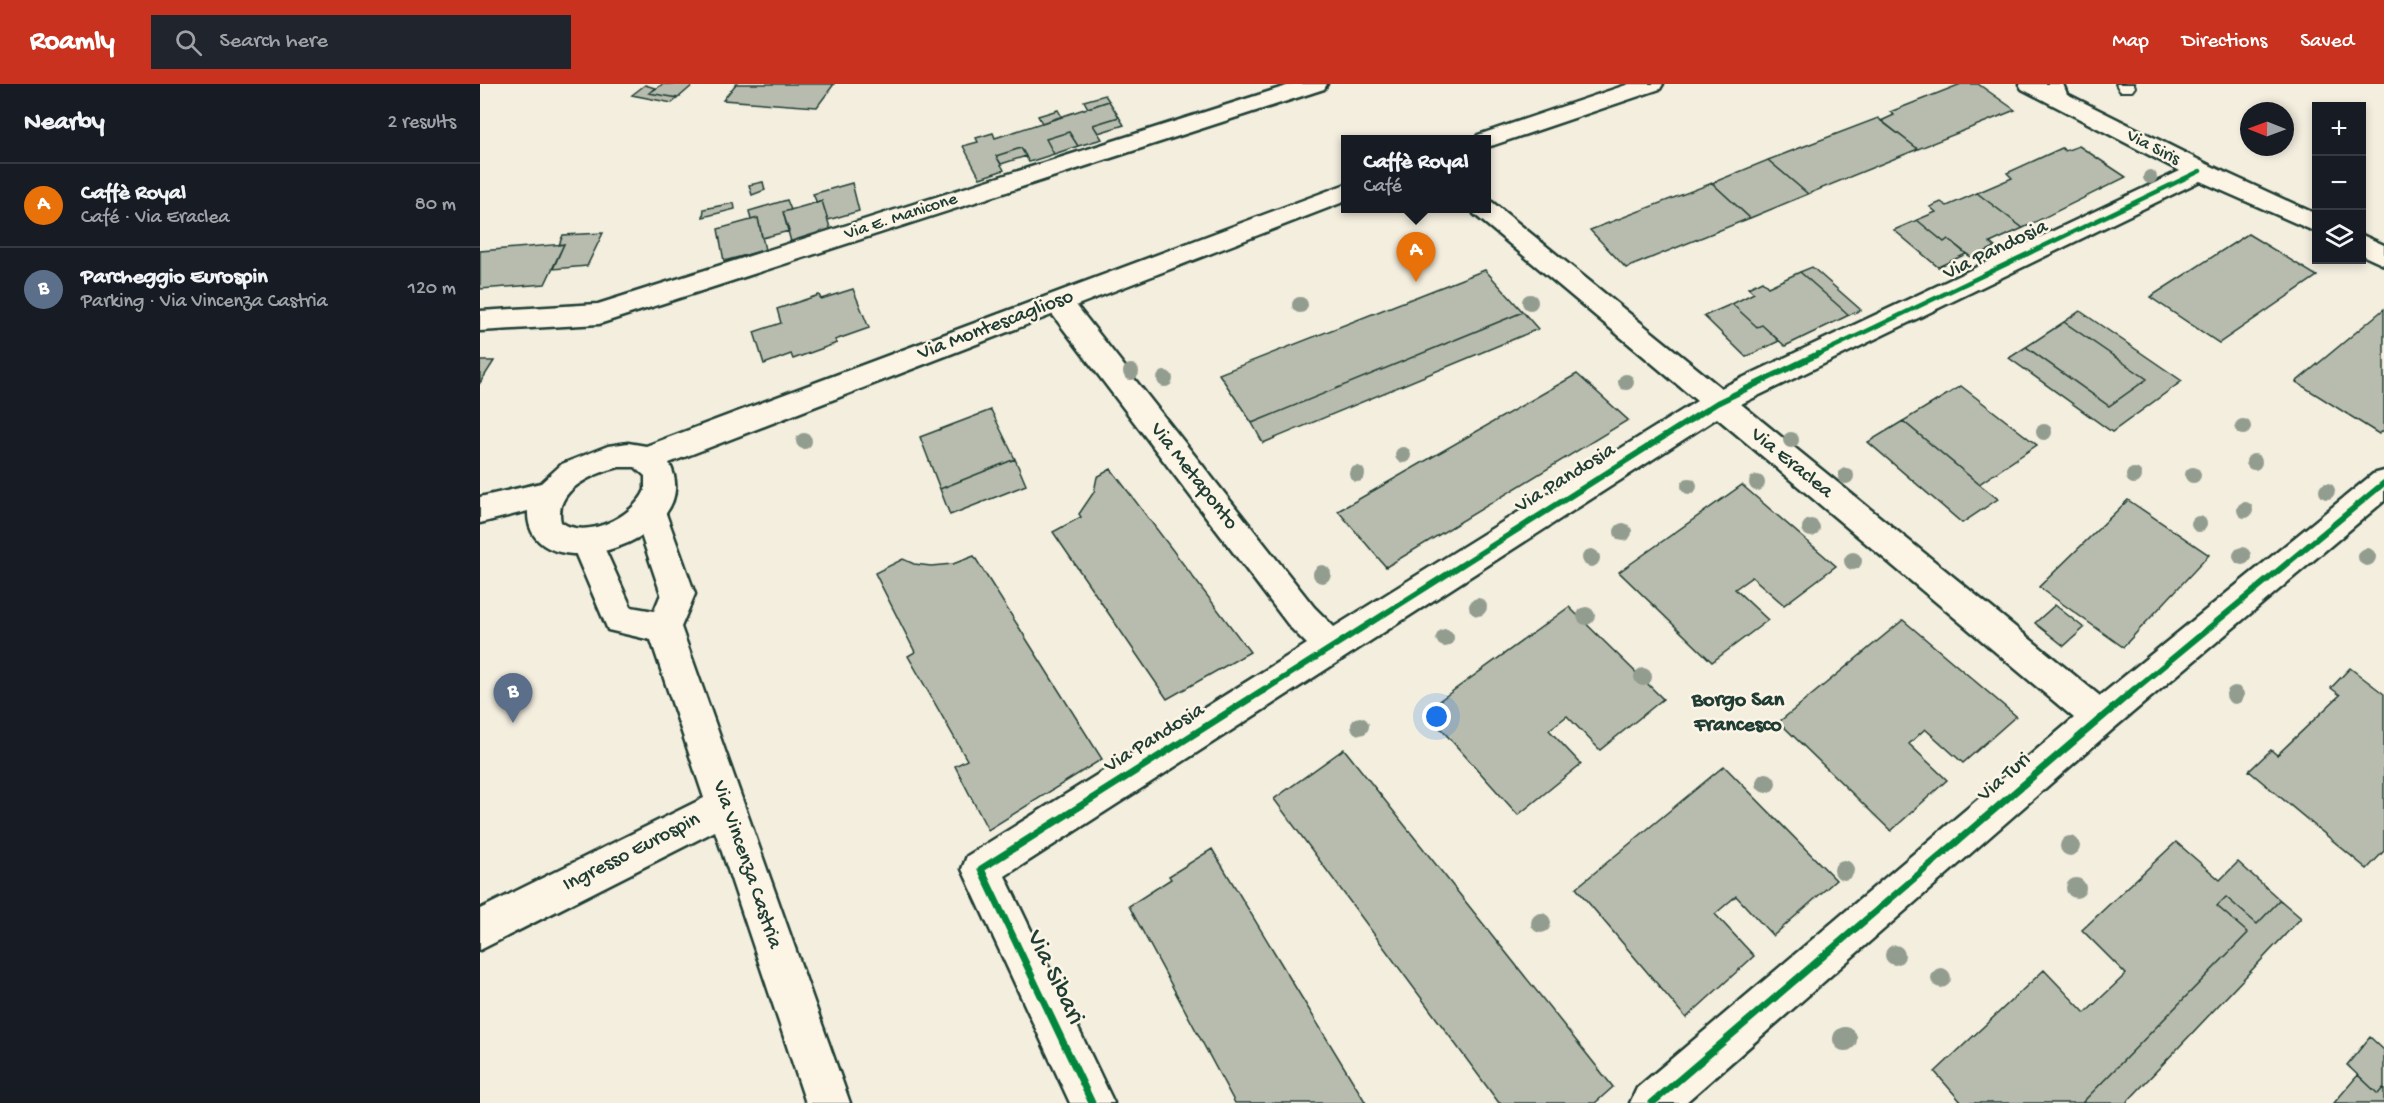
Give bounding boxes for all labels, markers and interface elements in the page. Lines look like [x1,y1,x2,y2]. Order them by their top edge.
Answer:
search box [151,15,571,69]
text: Roamly [30,26,115,59]
icon: search [172,26,205,59]
text: Search here [220,29,328,55]
text: Map [2112,30,2149,55]
text: Directions [2182,30,2267,55]
text: Saved [2300,30,2354,55]
north arrow [2240,102,2294,156]
map controls [2312,102,2366,264]
button: + [2312,102,2366,156]
text: Nearby [24,108,105,139]
text: 2 results [387,112,456,135]
street label: Via Siris [2122,125,2185,171]
popup [1341,135,1491,213]
text: Caffè Royal [1363,150,1469,176]
button: − [2312,156,2366,210]
text: Café [1363,176,1402,199]
text: Caffè Royal [81,181,186,207]
street label: Via E. Manicone [841,189,961,245]
text: A [38,194,49,217]
text: 80 m [415,194,456,217]
text: Café · Via Eraclea [81,207,230,230]
button: layers [2312,210,2366,264]
street label: Via Pandosia [1939,214,2054,287]
pin: A [1396,232,1436,282]
text: Parcheggio Eurospin [81,265,268,291]
text: B [38,278,49,301]
text: 120 m [408,278,456,301]
street label: Via Montescaglioso [914,285,1078,368]
text: Parking · Via Vincenza Castria [81,291,328,314]
street label: Via Metaponto [1143,418,1243,536]
street label: Via Eraclea [1744,422,1838,506]
street label: Via Pandosia [1511,438,1622,520]
pin: B [494,674,532,723]
district label: Borgo San Francesco [1691,688,1785,739]
street label: Via Pandosia [1100,698,1211,780]
your location [1422,702,1451,731]
street label: Via Turi [1972,748,2037,809]
street label: Via Vincenza Castria [705,777,787,953]
street label: Ingresso Eurospin [559,808,705,898]
street label: Via Sibari [1017,925,1090,1030]

